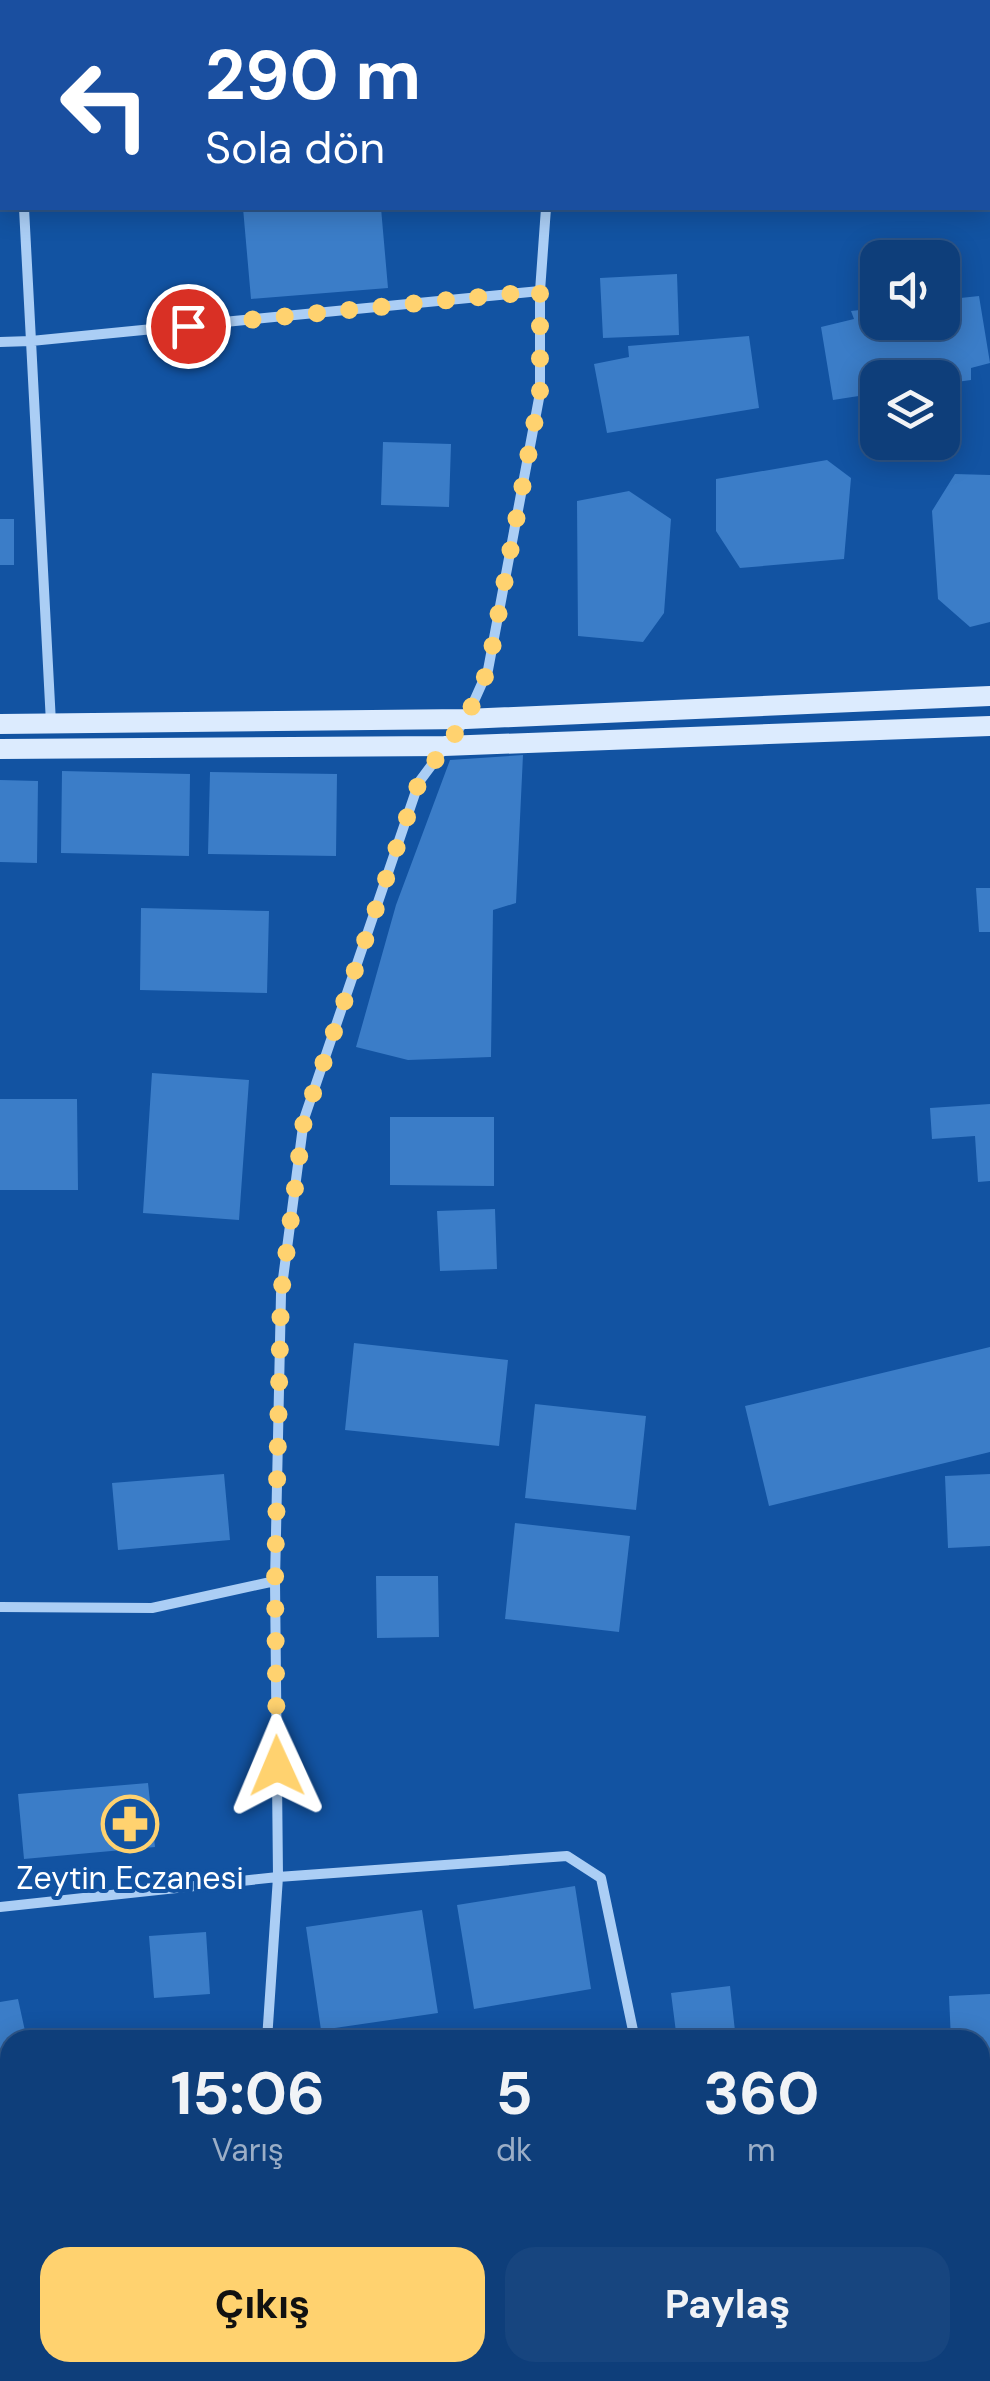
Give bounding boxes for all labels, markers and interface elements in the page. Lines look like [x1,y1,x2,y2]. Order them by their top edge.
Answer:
text: 290 m [205,30,421,121]
icon: left [40,40,170,170]
text: Sola dön [205,118,385,177]
map controls [860,240,960,460]
button: sound [860,240,960,340]
pin [146,284,231,369]
icon: arrive [161,299,216,354]
button: layers [860,360,960,460]
position arrow [225,1714,329,1818]
pharmacy icon: Zeytin Eczanesi [100,1794,160,1854]
place label: Zeytin Eczanesi [16,1857,244,1899]
text: 15:06 [170,2054,325,2133]
text: 5 [495,2054,533,2133]
text: 360 [703,2054,820,2133]
text: Varış [212,2129,284,2171]
text: dk [496,2129,532,2171]
text: m [747,2129,776,2171]
button: Çıkış [40,2247,485,2362]
button: Paylaş [505,2247,950,2362]

